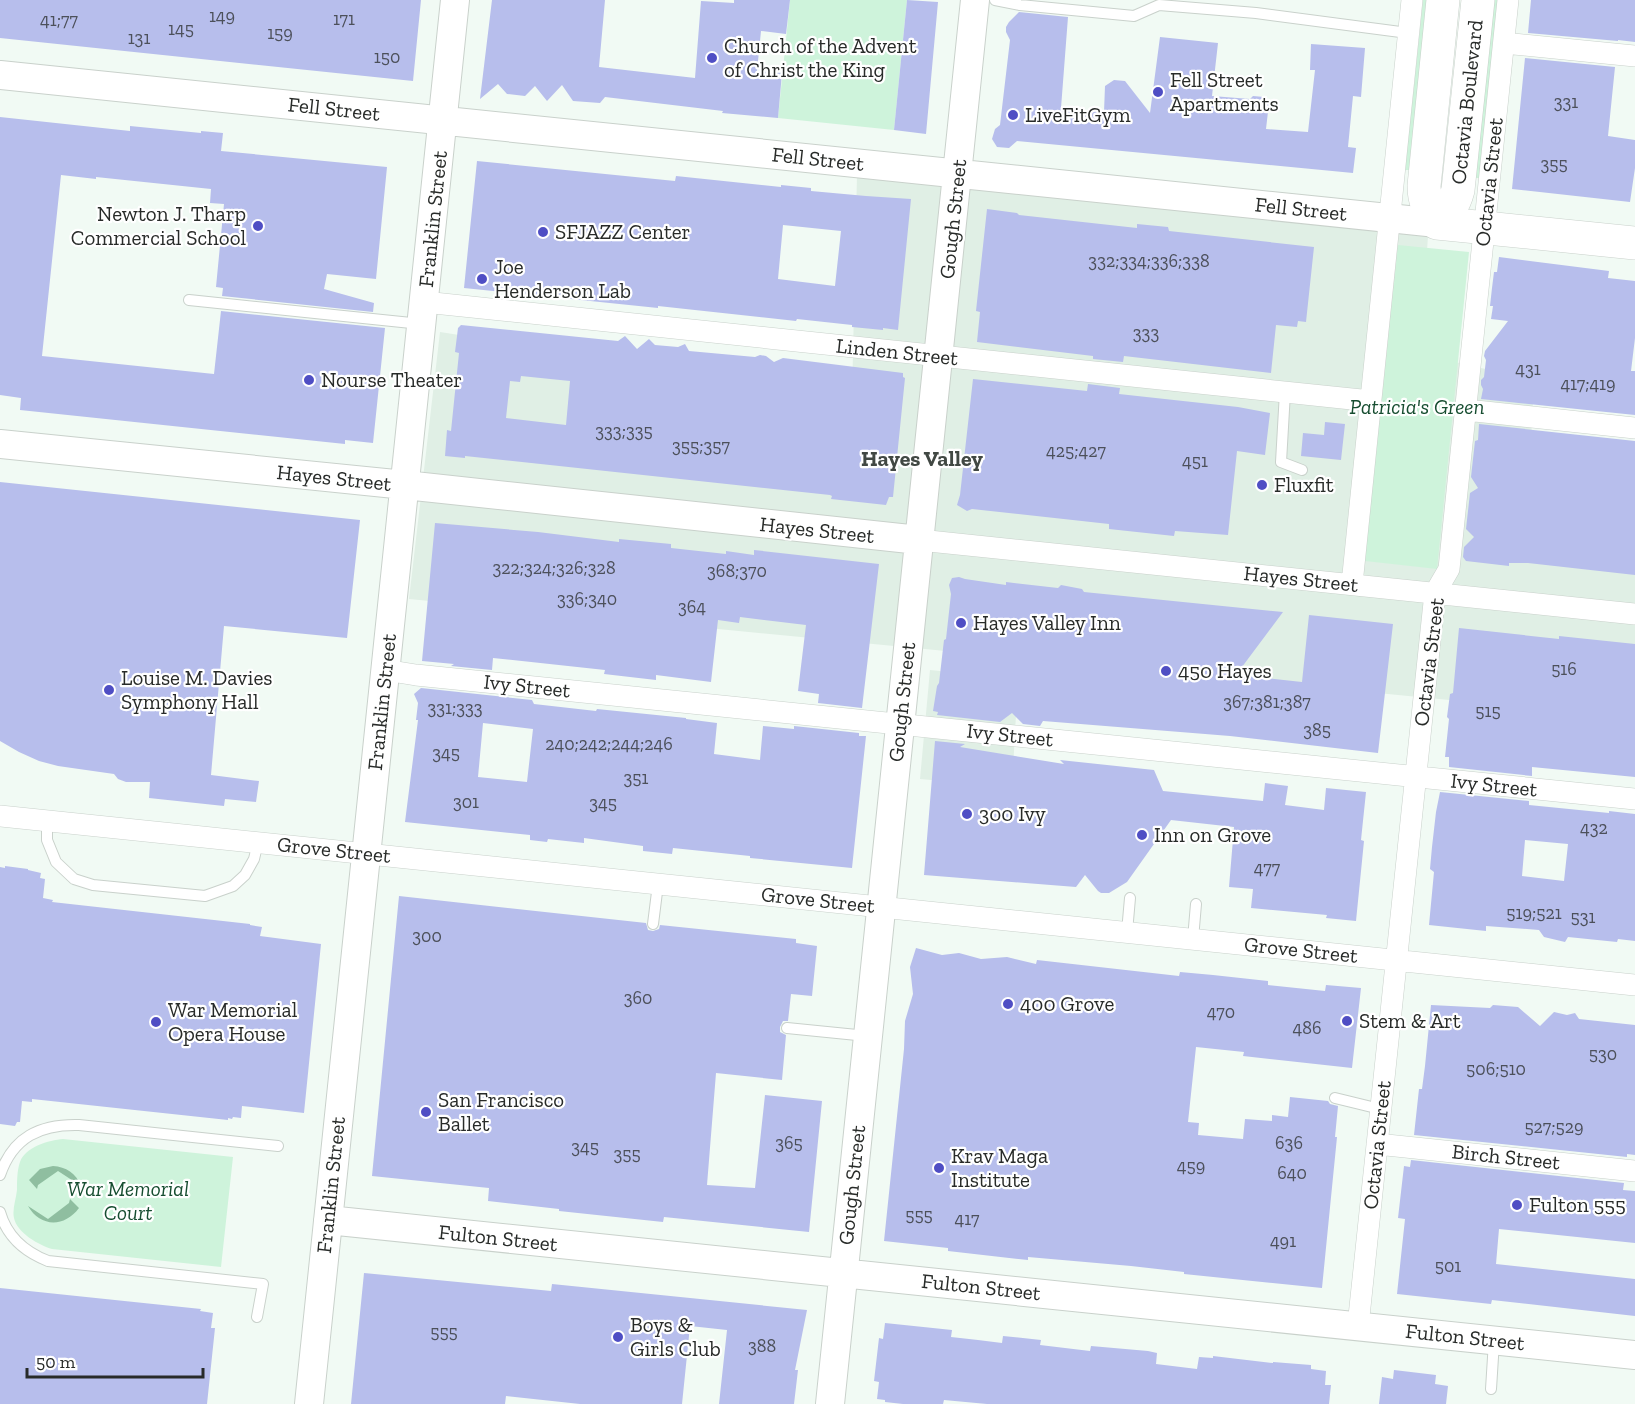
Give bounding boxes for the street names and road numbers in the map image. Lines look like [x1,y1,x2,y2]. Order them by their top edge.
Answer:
street label: Octavia Boulevard [1445,18,1488,186]
street label: Fell Street [287,91,382,126]
street label: Octavia Street [1469,116,1508,248]
street label: Fell Street [771,141,866,176]
street label: Franklin Street [413,149,452,289]
street label: Gough Street [934,158,971,280]
street label: Fell Street [1254,191,1349,226]
street label: Linden Street [835,333,960,370]
street label: Hayes Street [276,459,393,496]
street label: Hayes Street [759,511,876,548]
street label: Hayes Street [1243,560,1360,597]
street label: Octavia Street [1408,596,1449,728]
street label: Franklin Street [362,632,401,772]
street label: Gough Street [883,641,920,763]
street label: Ivy Street [482,669,572,703]
street label: Ivy Street [965,718,1055,752]
street label: Ivy Street [1449,768,1539,802]
street label: Grove Street [276,831,392,868]
street label: Grove Street [760,881,876,918]
street label: Grove Street [1243,931,1359,968]
street label: Octavia Street [1357,1079,1396,1211]
street label: Franklin Street [311,1115,350,1255]
street label: Gough Street [833,1124,870,1246]
street label: Birch Street [1451,1138,1562,1175]
street label: Fulton Street [437,1219,559,1256]
street label: Fulton Street [920,1268,1042,1305]
street label: Fulton Street [1404,1318,1526,1355]

